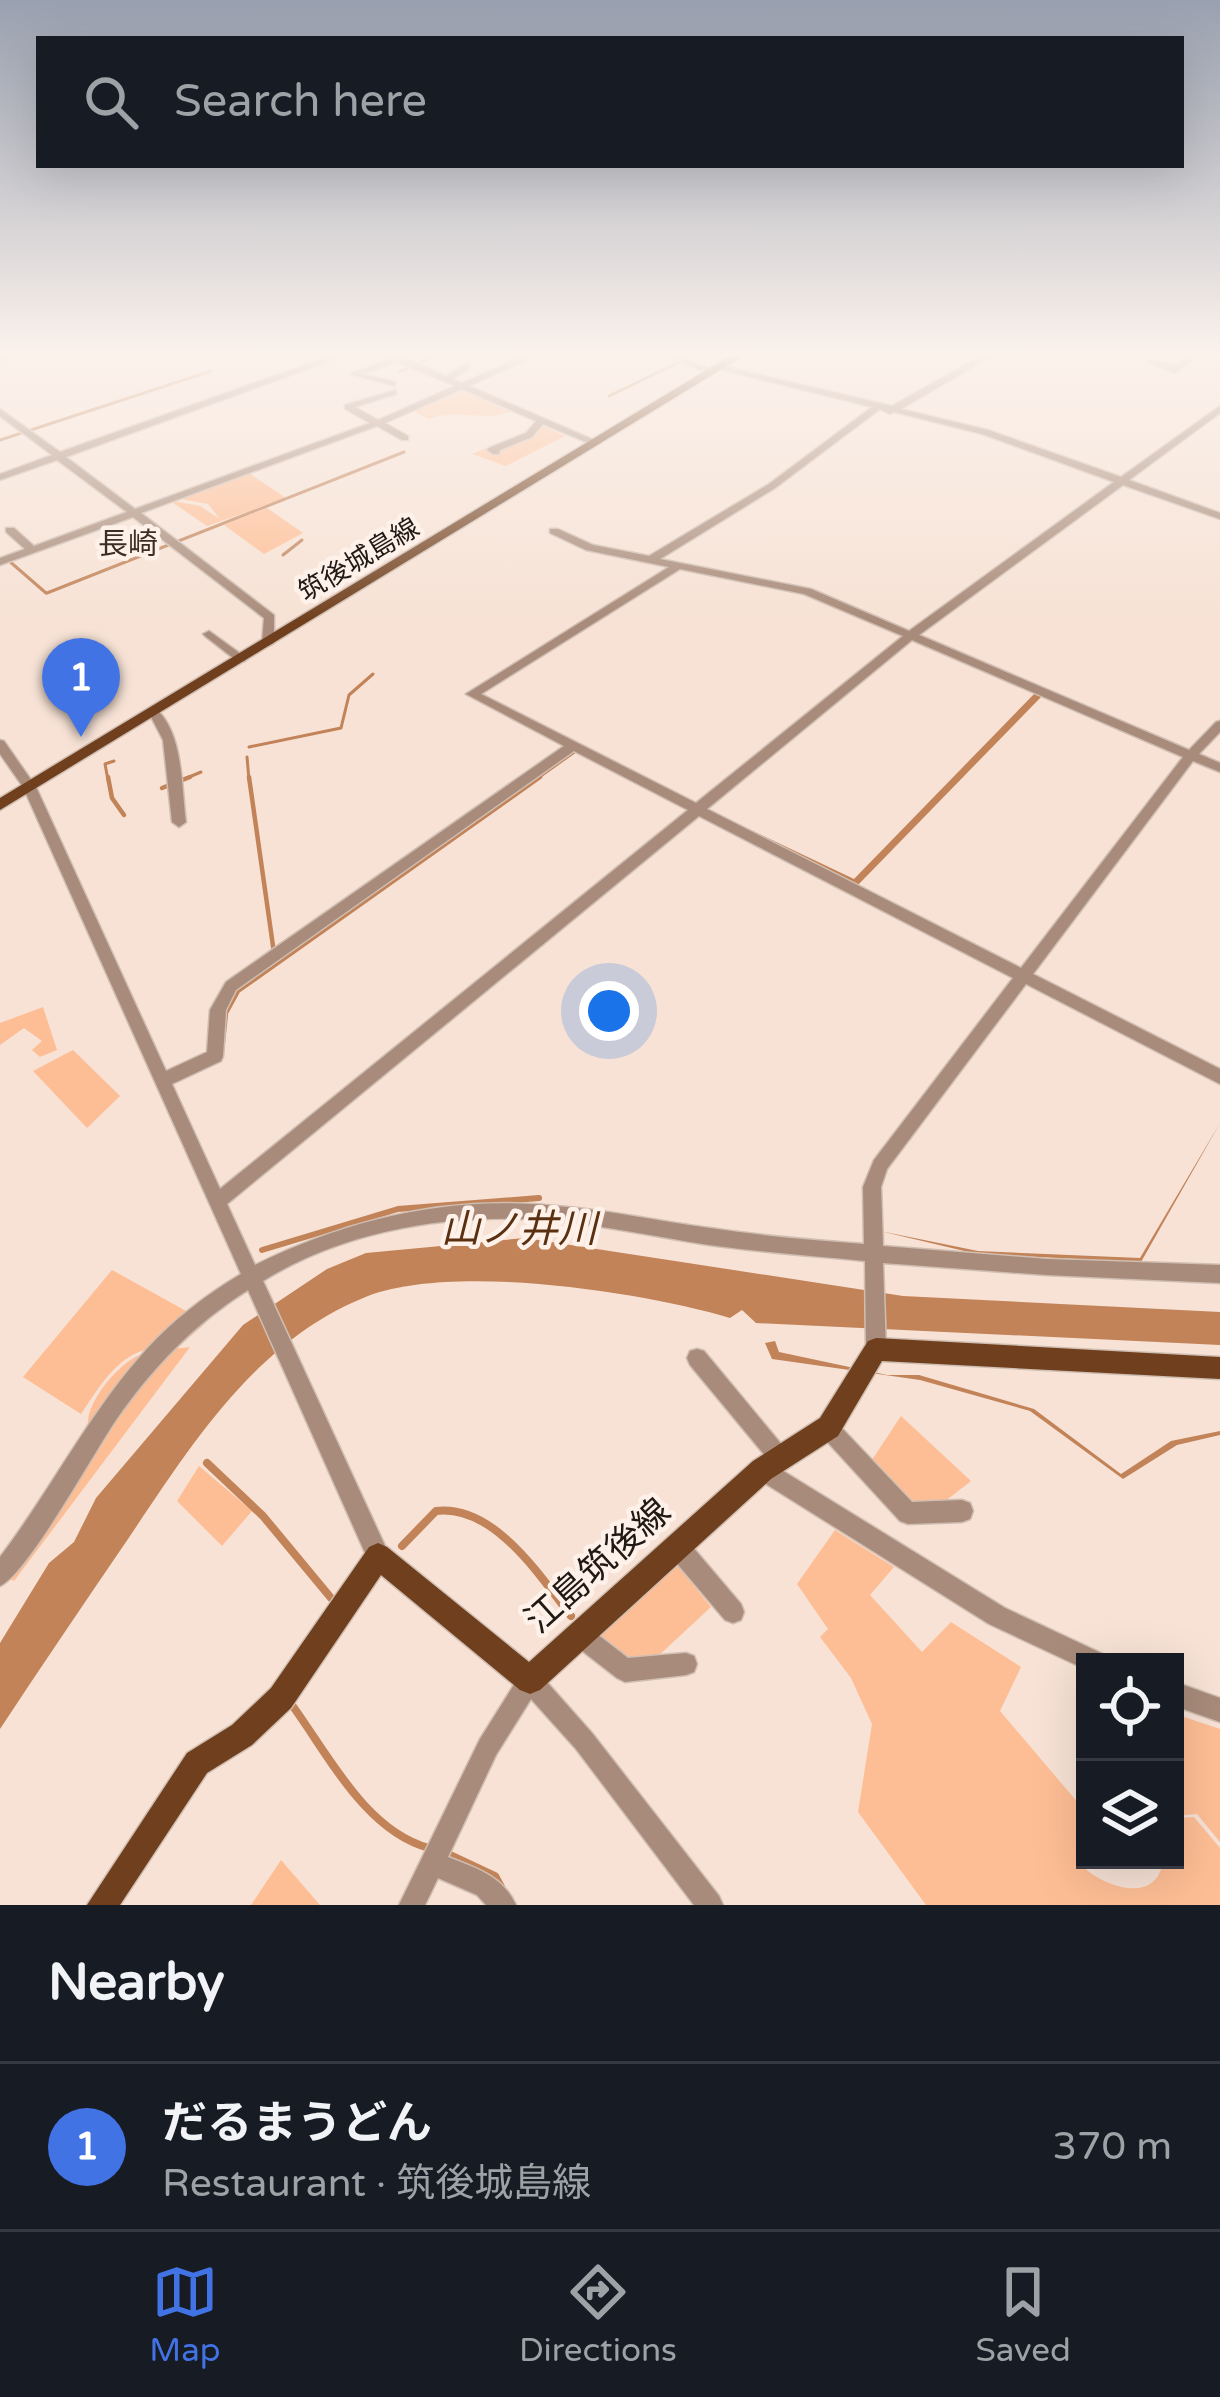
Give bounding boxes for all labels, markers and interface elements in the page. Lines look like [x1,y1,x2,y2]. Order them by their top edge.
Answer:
search box [36,36,1184,168]
icon: search [78,69,144,135]
text: Search here [174,75,427,129]
street label: 筑後城島線 [293,511,425,609]
district label: 長崎 [98,526,158,563]
pin: 1 [42,638,120,737]
your location [579,981,639,1041]
water label: 山ノ井川 [441,1206,601,1253]
street label: 江島筑後線 [517,1490,679,1642]
map controls [1076,1653,1184,1869]
button: locate [1076,1653,1184,1761]
button: layers [1076,1761,1184,1869]
text: Nearby [48,1952,225,2014]
text: だるまうどん [162,2097,432,2151]
text: 1 [75,2123,99,2170]
text: 370 m [1053,2123,1172,2170]
text: Restaurant · 筑後城島線 [162,2160,591,2207]
tab: Map [149,2259,221,2370]
tab: Directions [519,2259,677,2370]
tab: Saved [975,2259,1071,2370]

